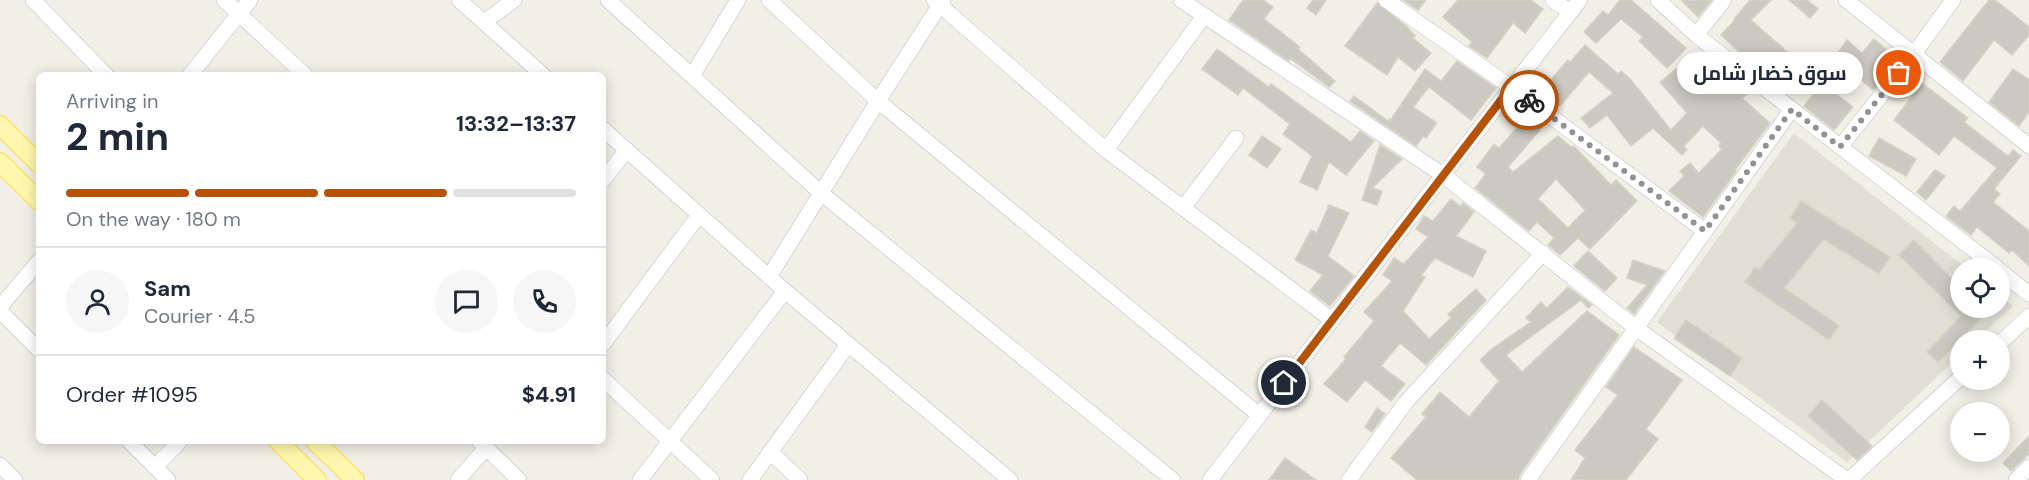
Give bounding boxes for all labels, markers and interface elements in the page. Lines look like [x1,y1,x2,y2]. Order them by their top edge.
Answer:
pin [1873,47,1924,98]
callout: سوق خضار شامل [1677,52,1863,94]
icon: bag [1882,56,1915,89]
text: سوق خضار شامل [1693,60,1847,86]
courier [1499,70,1559,130]
icon: bike [1513,84,1546,117]
text: Arriving in [66,88,158,114]
text: 13:32–13:37 [456,109,576,138]
text: 2 min [66,111,169,162]
text: On the way · 180 m [66,206,241,232]
map controls [1950,258,2010,462]
button: locate [1950,258,2010,318]
button: person [66,270,129,333]
button: chat [435,270,498,333]
button: phone [513,270,576,333]
text: Sam [144,274,191,303]
text: Courier · 4.5 [144,303,256,329]
button: + [1950,330,2010,390]
pin [1258,357,1309,408]
icon: home [1267,366,1300,399]
text: Order #1095 [66,380,198,409]
text: $4.91 [522,380,576,409]
button: − [1950,402,2010,462]

